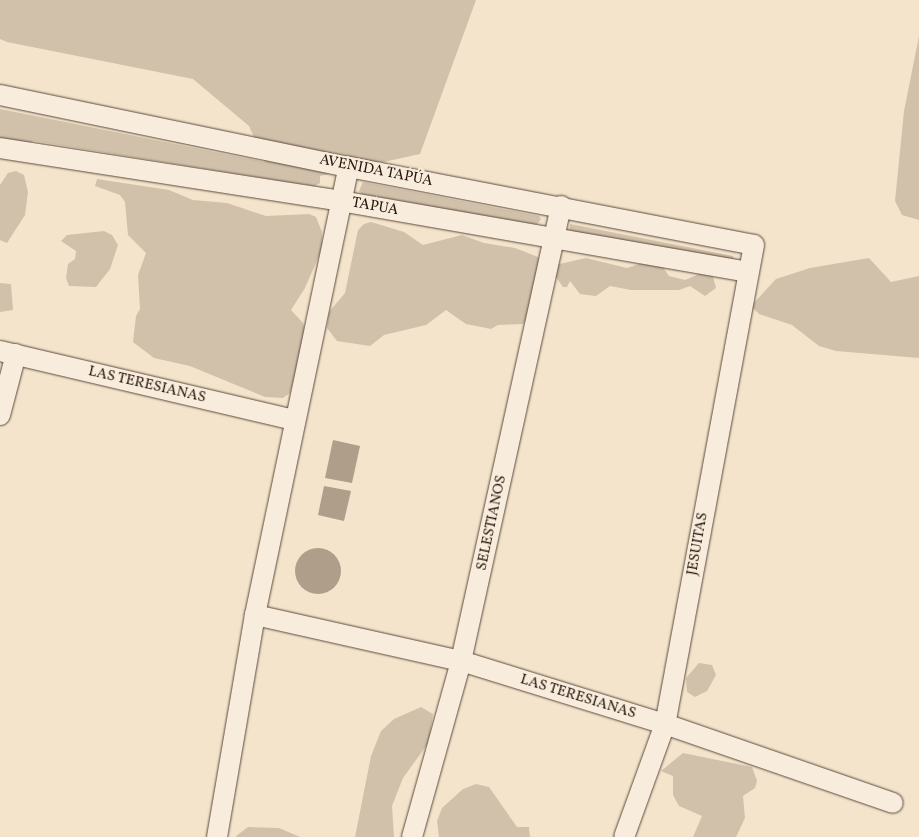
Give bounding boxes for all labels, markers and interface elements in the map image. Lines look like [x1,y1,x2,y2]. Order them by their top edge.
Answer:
street label: AVENIDA TAPÚA [318,151,434,191]
street label: TAPUA [350,194,400,220]
street label: LAS TERESIANAS [86,363,208,407]
street label: SELESTIANOS [473,474,511,572]
street label: JESUITAS [684,511,712,577]
street label: LAS TERESIANAS [518,671,638,723]

